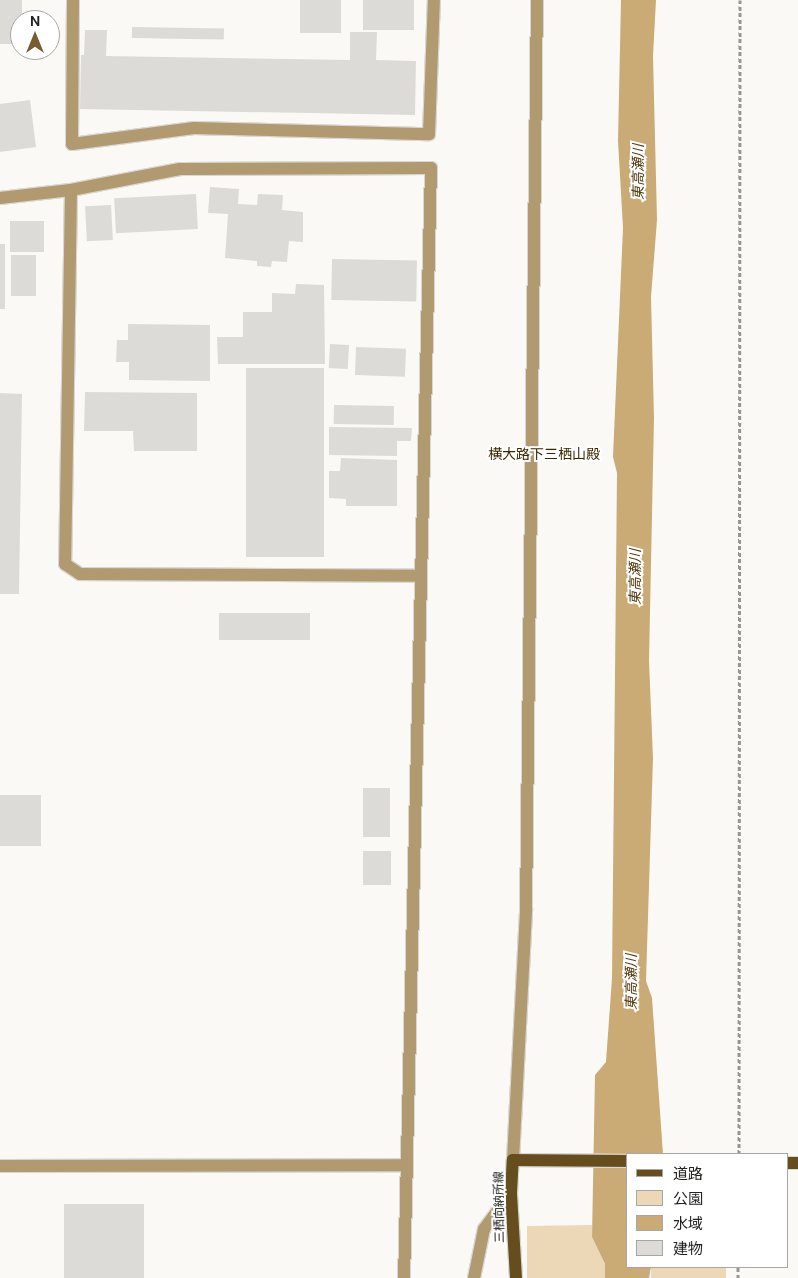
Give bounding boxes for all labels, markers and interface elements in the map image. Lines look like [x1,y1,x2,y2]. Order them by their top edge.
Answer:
north arrow [10,10,60,60]
text: N [30,12,40,30]
water label: 東高瀬川 [630,144,646,200]
district label: 横大路下三栖山殿 [488,446,600,462]
water label: 東高瀬川 [627,549,643,605]
water label: 東高瀬川 [623,954,639,1010]
legend [626,1153,788,1268]
text: 道路 [673,1164,703,1184]
street label: 三栖向納所線 [492,1171,508,1243]
text: 公園 [673,1189,703,1209]
text: 水域 [673,1214,703,1234]
text: 建物 [673,1239,703,1259]

